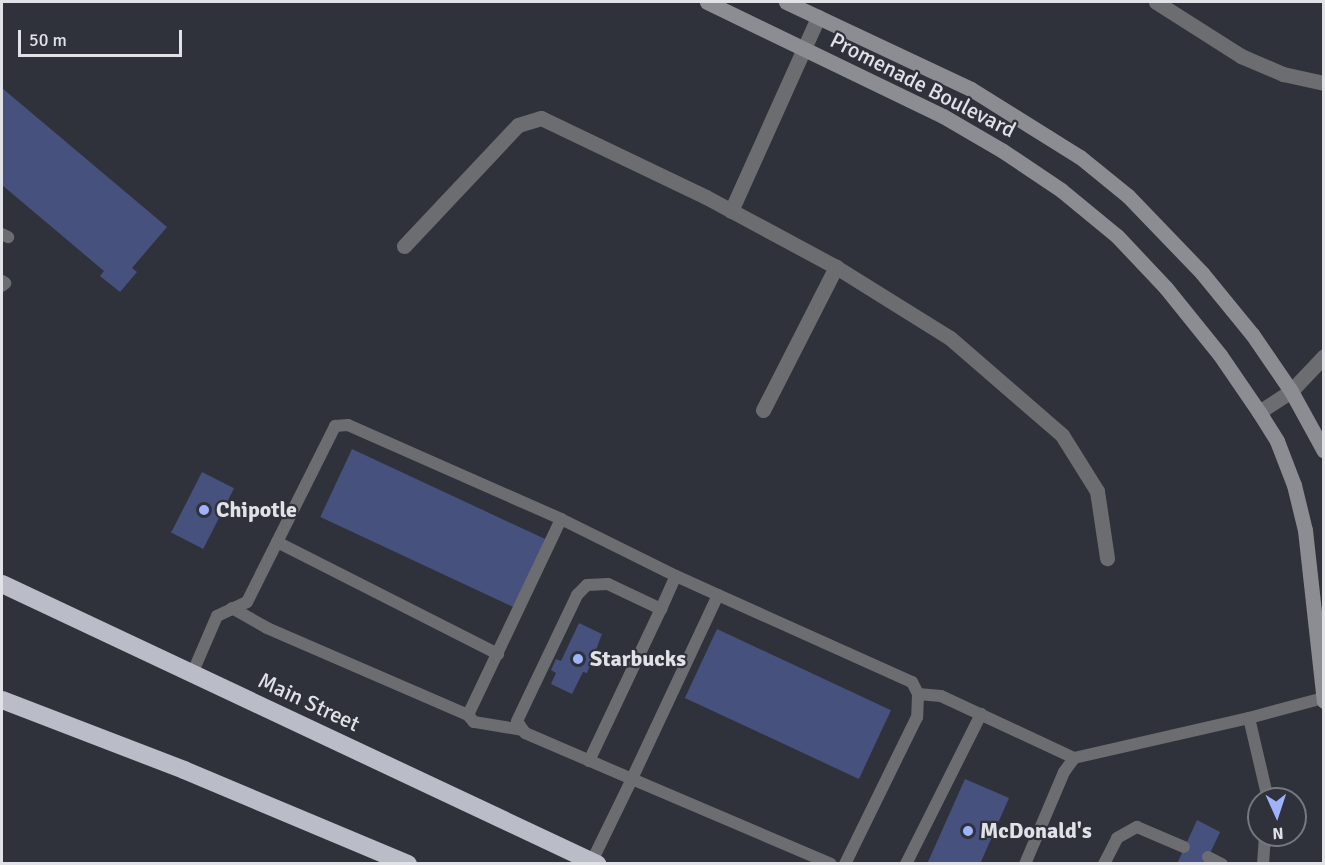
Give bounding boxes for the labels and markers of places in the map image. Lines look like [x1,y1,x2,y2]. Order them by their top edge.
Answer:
place label: Chipotle [216,497,297,523]
marker: Chipotle [197,503,211,517]
place label: Starbucks [590,646,686,672]
marker: Starbucks [571,652,585,666]
place label: McDonald's [980,818,1092,844]
marker: McDonald's [961,824,975,838]

